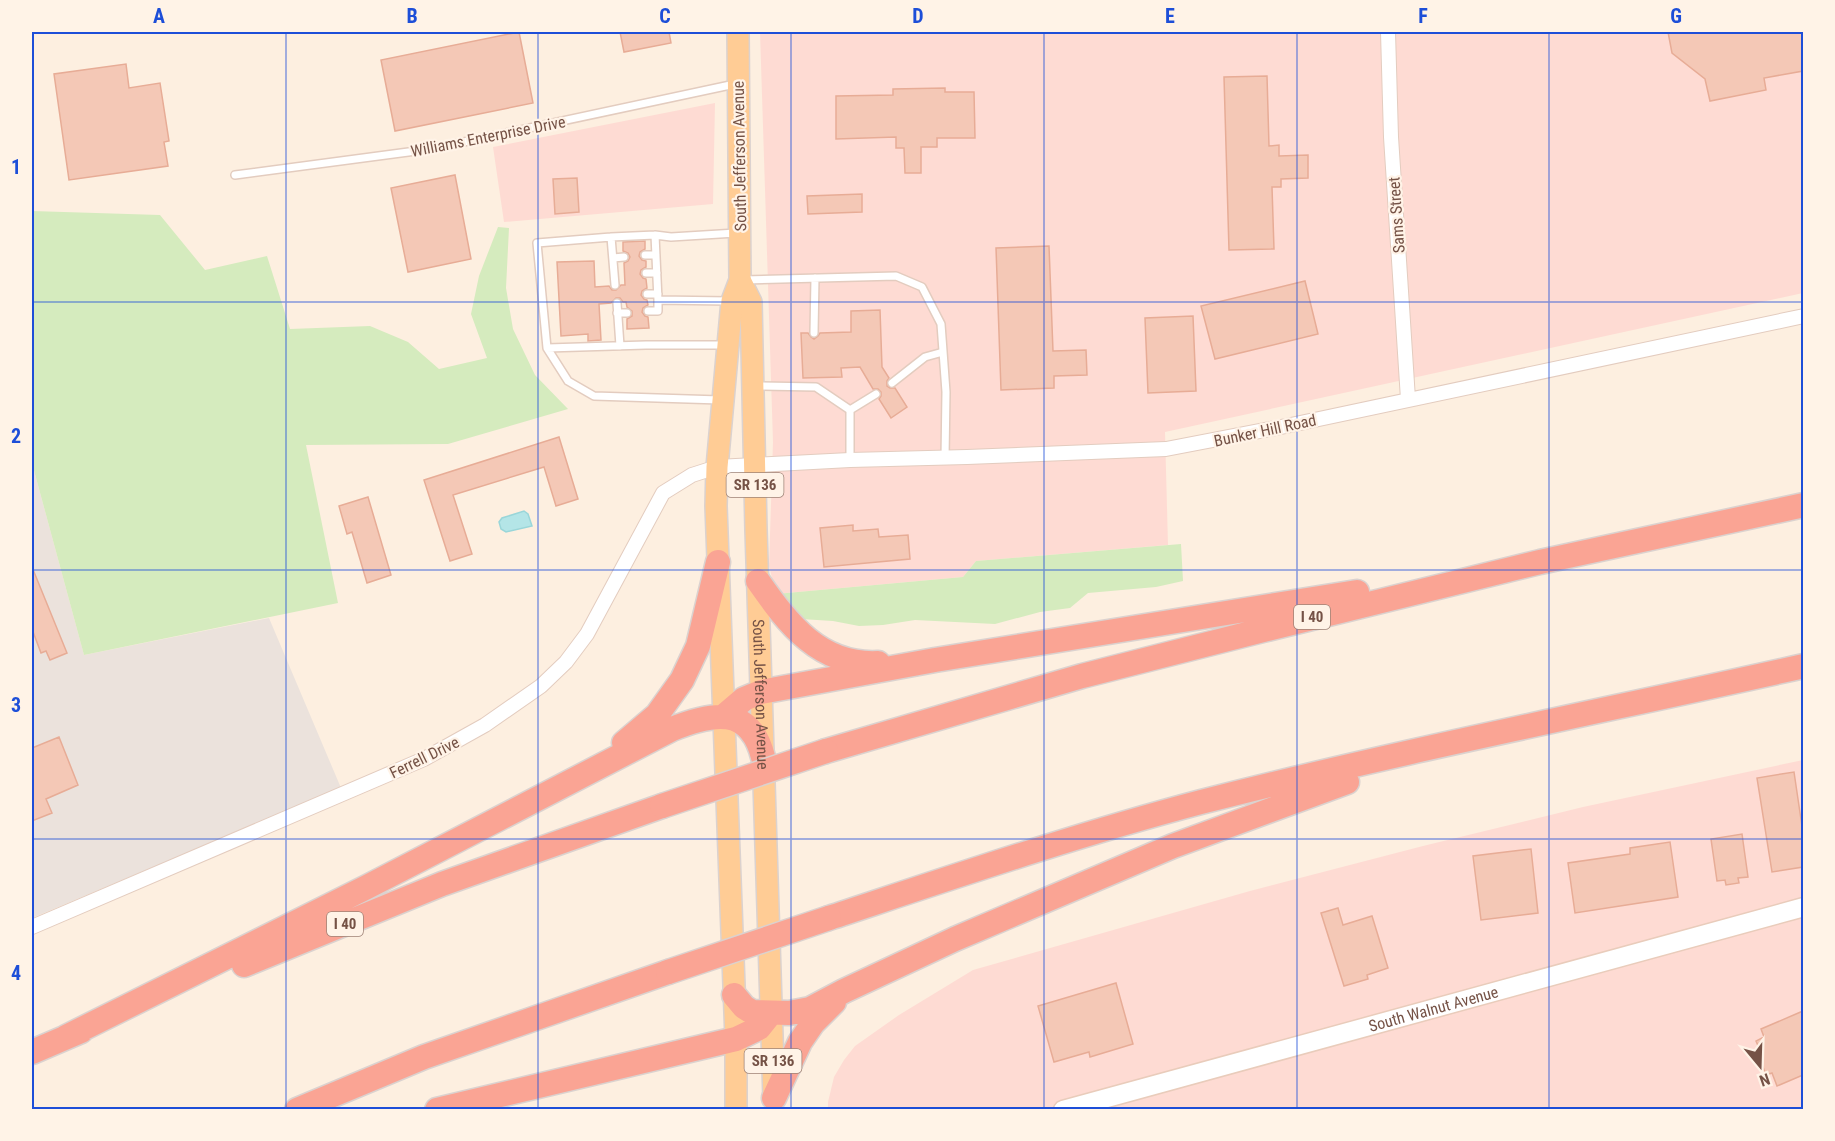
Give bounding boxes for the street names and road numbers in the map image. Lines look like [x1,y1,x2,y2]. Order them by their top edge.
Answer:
street label: South Jefferson Avenue [729,81,750,231]
street label: Williams Enterprise Drive [409,112,567,161]
street label: Sams Street [1384,176,1409,254]
street label: Bunker Hill Road [1212,410,1318,451]
road number: SR 136 [726,473,783,497]
road number: I 40 [1294,605,1330,629]
street label: South Jefferson Avenue [749,619,773,770]
street label: Ferrell Drive [386,732,462,782]
road number: I 40 [327,912,363,936]
street label: South Walnut Avenue [1367,982,1500,1036]
road number: SR 136 [744,1049,802,1073]

